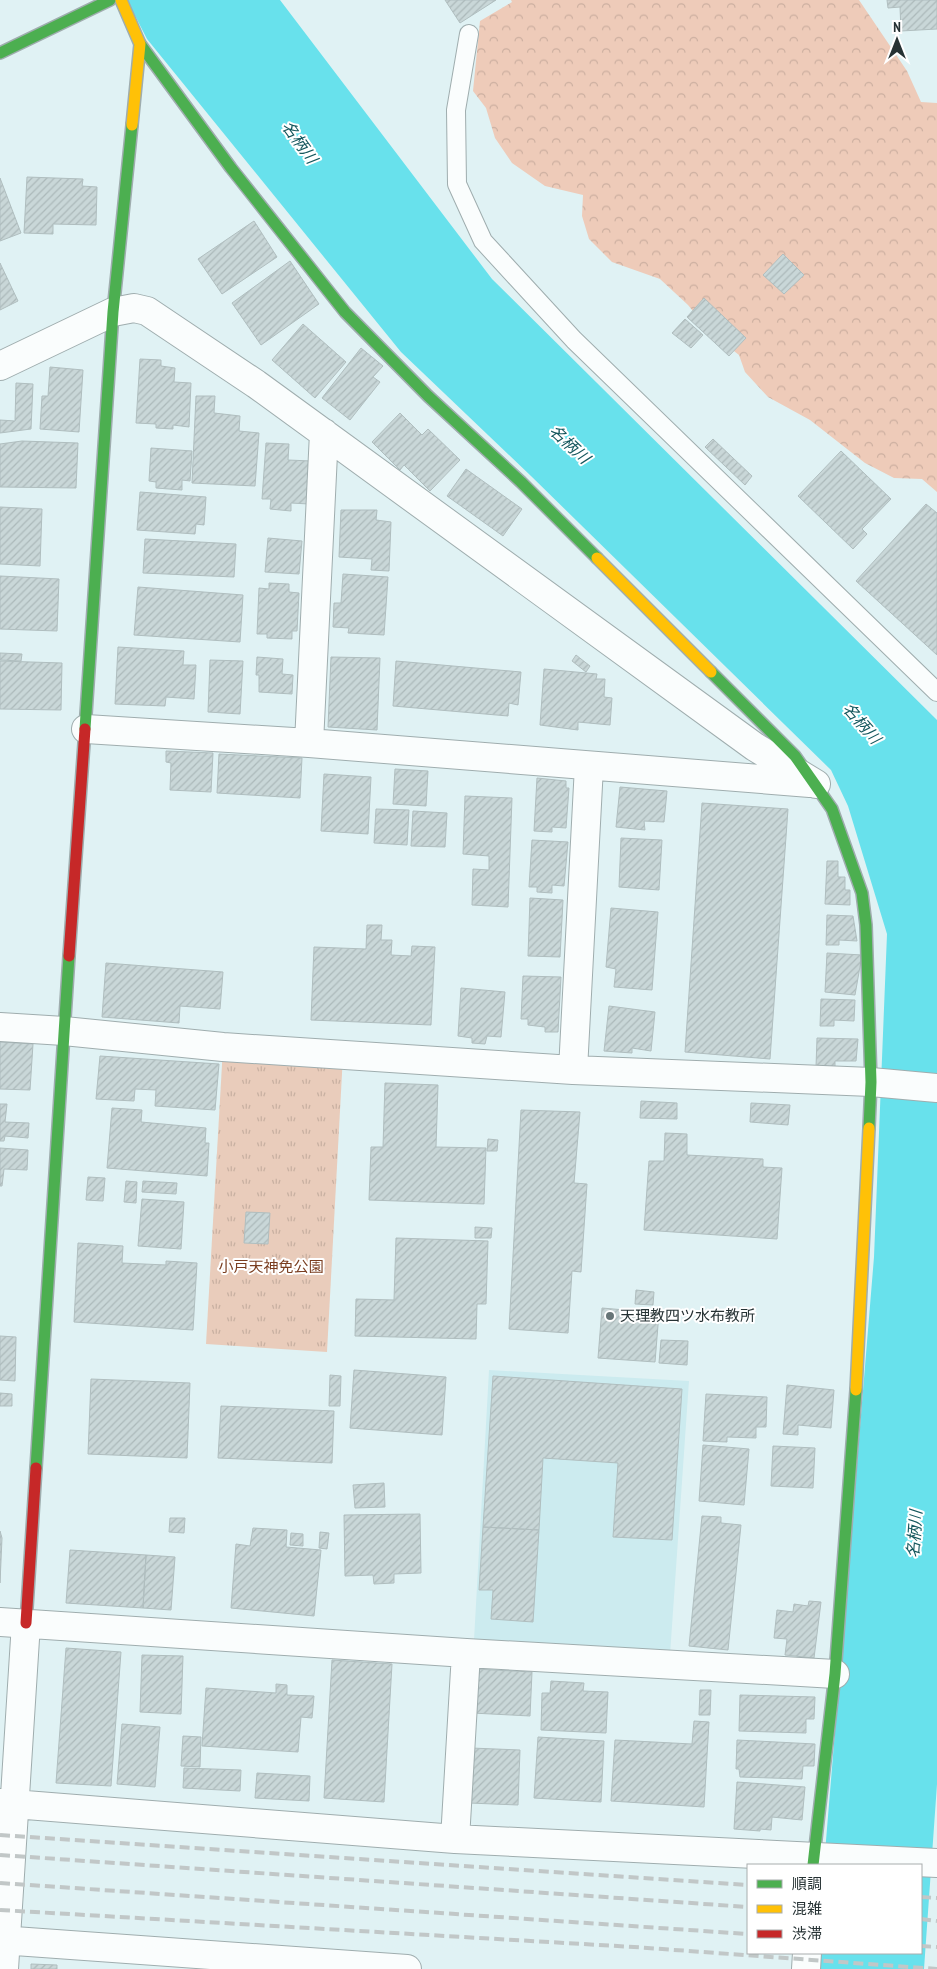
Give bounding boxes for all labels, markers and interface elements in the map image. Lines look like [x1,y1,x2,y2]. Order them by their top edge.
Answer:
north arrow [872,15,922,65]
text: N [893,18,901,36]
water label: 名柄川 [278,117,323,169]
water label: 名柄川 [546,420,596,469]
water label: 名柄川 [839,698,887,749]
park label: 小戸天神免公園 [218,1257,324,1276]
place label: 天理教四ツ水布教所 [620,1306,755,1325]
marker: 天理教四ツ水布教所 [604,1310,616,1322]
water label: 名柄川 [902,1507,926,1559]
legend [747,1864,922,1954]
text: 順調 [792,1874,822,1893]
text: 混雑 [792,1899,822,1918]
text: 渋滞 [792,1924,822,1943]

